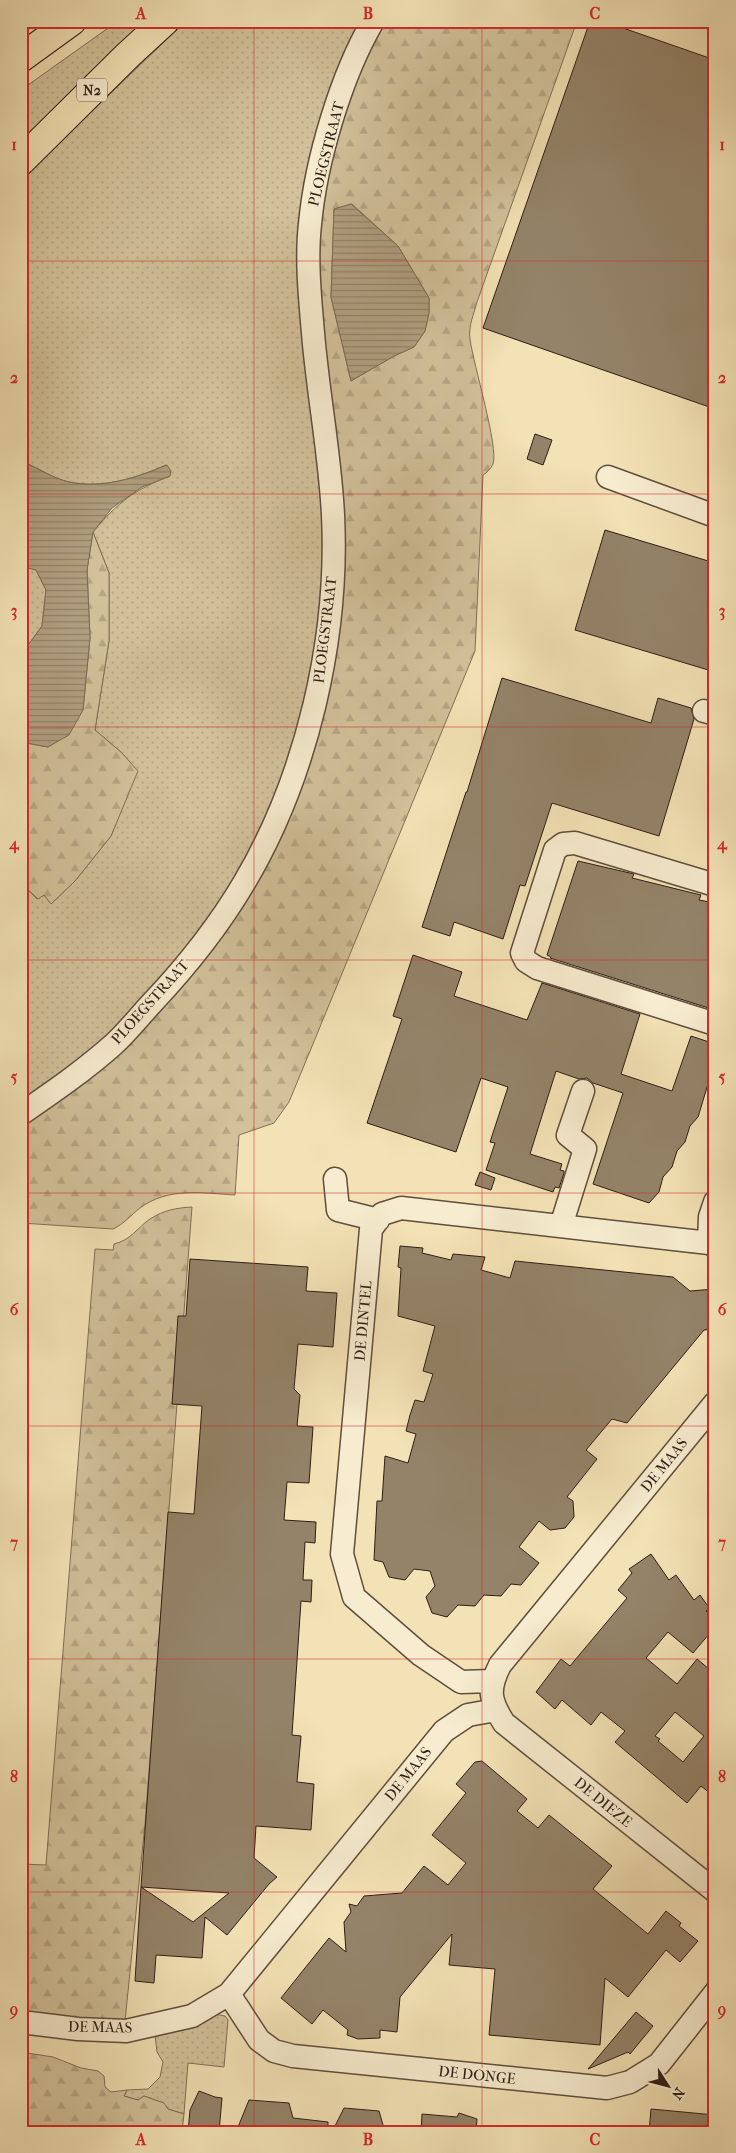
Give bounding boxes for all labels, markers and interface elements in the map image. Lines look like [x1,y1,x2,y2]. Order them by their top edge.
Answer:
text: A [135,4,147,23]
text: B [363,4,373,23]
text: C [590,4,601,23]
road number: N2 [77,78,107,102]
street label: PLOEGSTRAAT [304,99,348,208]
text: 1 [11,135,17,154]
text: 1 [719,135,725,154]
text: 2 [10,368,18,387]
text: 2 [718,368,726,387]
street label: PLOEGSTRAAT [310,575,341,684]
text: 3 [11,601,17,621]
text: 3 [719,601,725,621]
text: 4 [8,834,20,854]
text: 4 [716,834,728,854]
street label: PLOEGSTRAAT [107,955,193,1048]
text: 5 [11,1067,18,1086]
text: 5 [719,1067,726,1086]
street label: DE DINTEL [351,1280,375,1362]
text: 6 [10,1300,19,1319]
text: 6 [718,1300,727,1319]
street label: DE MAAS [637,1434,691,1496]
text: 7 [9,1533,18,1552]
text: 7 [717,1533,726,1552]
street label: DE MAAS [381,1743,435,1805]
text: 8 [10,1767,18,1786]
text: 8 [718,1767,726,1786]
street label: DE DIEZE [570,1773,636,1831]
text: 9 [9,2000,18,2020]
text: 9 [717,2000,726,2020]
street label: DE MAAS [68,2017,133,2037]
north arrow [644,2060,694,2110]
street label: DE DONGE [437,2062,517,2088]
text: N [668,2084,688,2103]
text: A [135,2130,147,2149]
text: B [363,2130,373,2149]
text: C [590,2130,601,2149]

